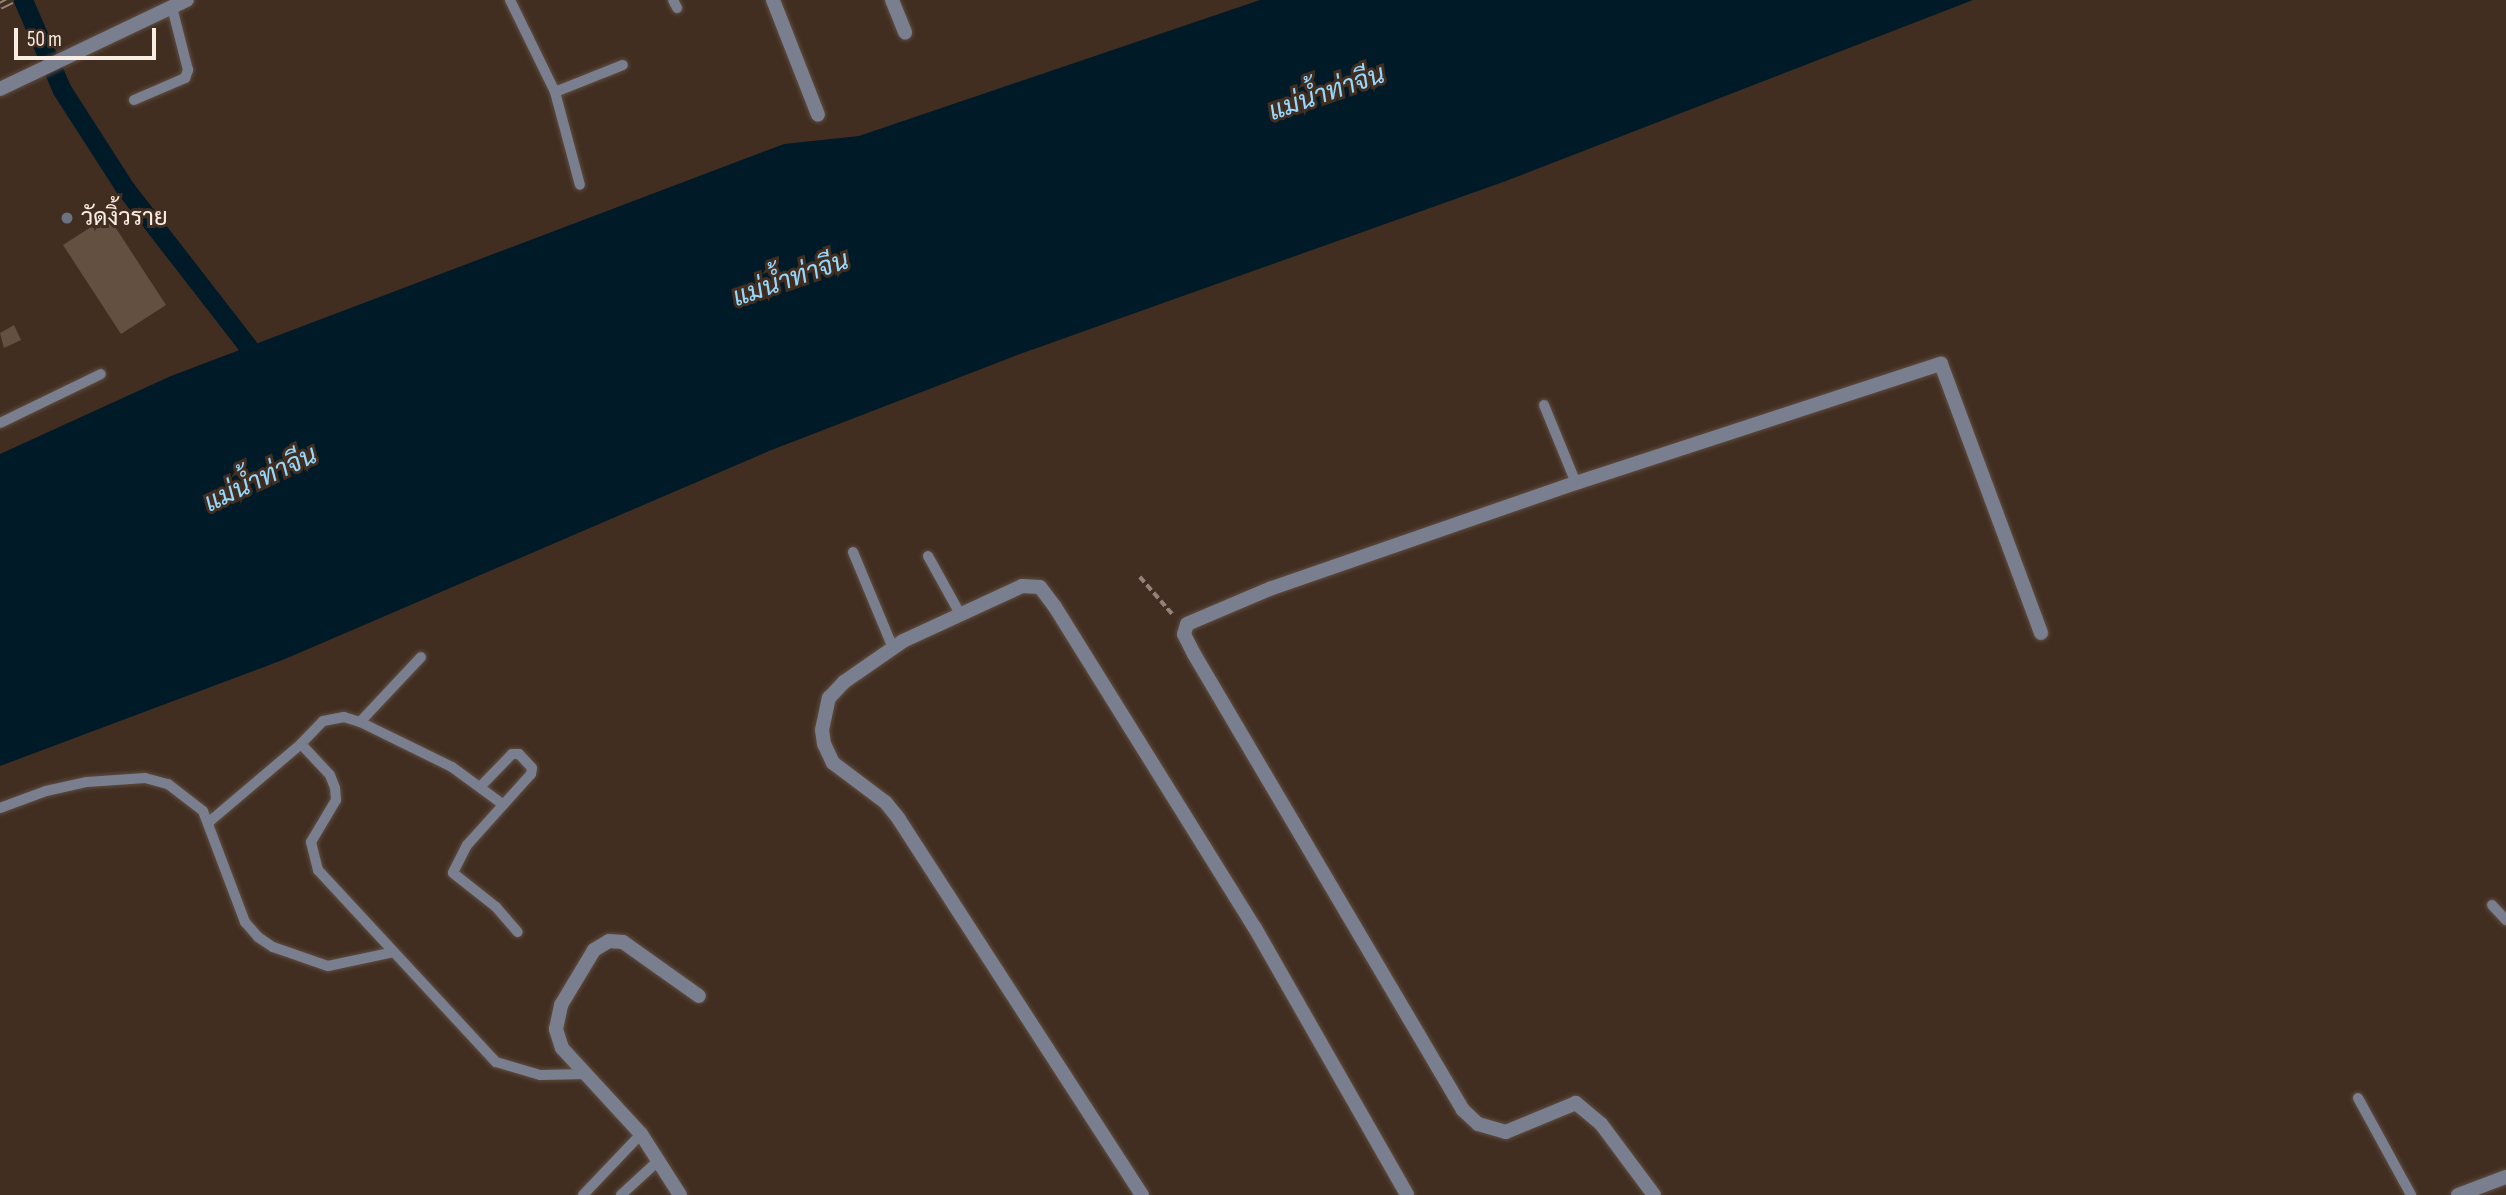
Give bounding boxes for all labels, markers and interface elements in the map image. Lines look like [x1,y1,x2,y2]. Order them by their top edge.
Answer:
scale bar [18,14,159,58]
text: 50 m [27,27,62,52]
water label: แม่น้ำท่าจีน [1265,60,1389,128]
place label: วัดงิ้วราย [81,204,168,232]
marker: วัดงิ้วราย [59,210,75,226]
water label: แม่น้ำท่าจีน [729,246,853,314]
water label: แม่น้ำท่าจีน [200,440,322,520]

